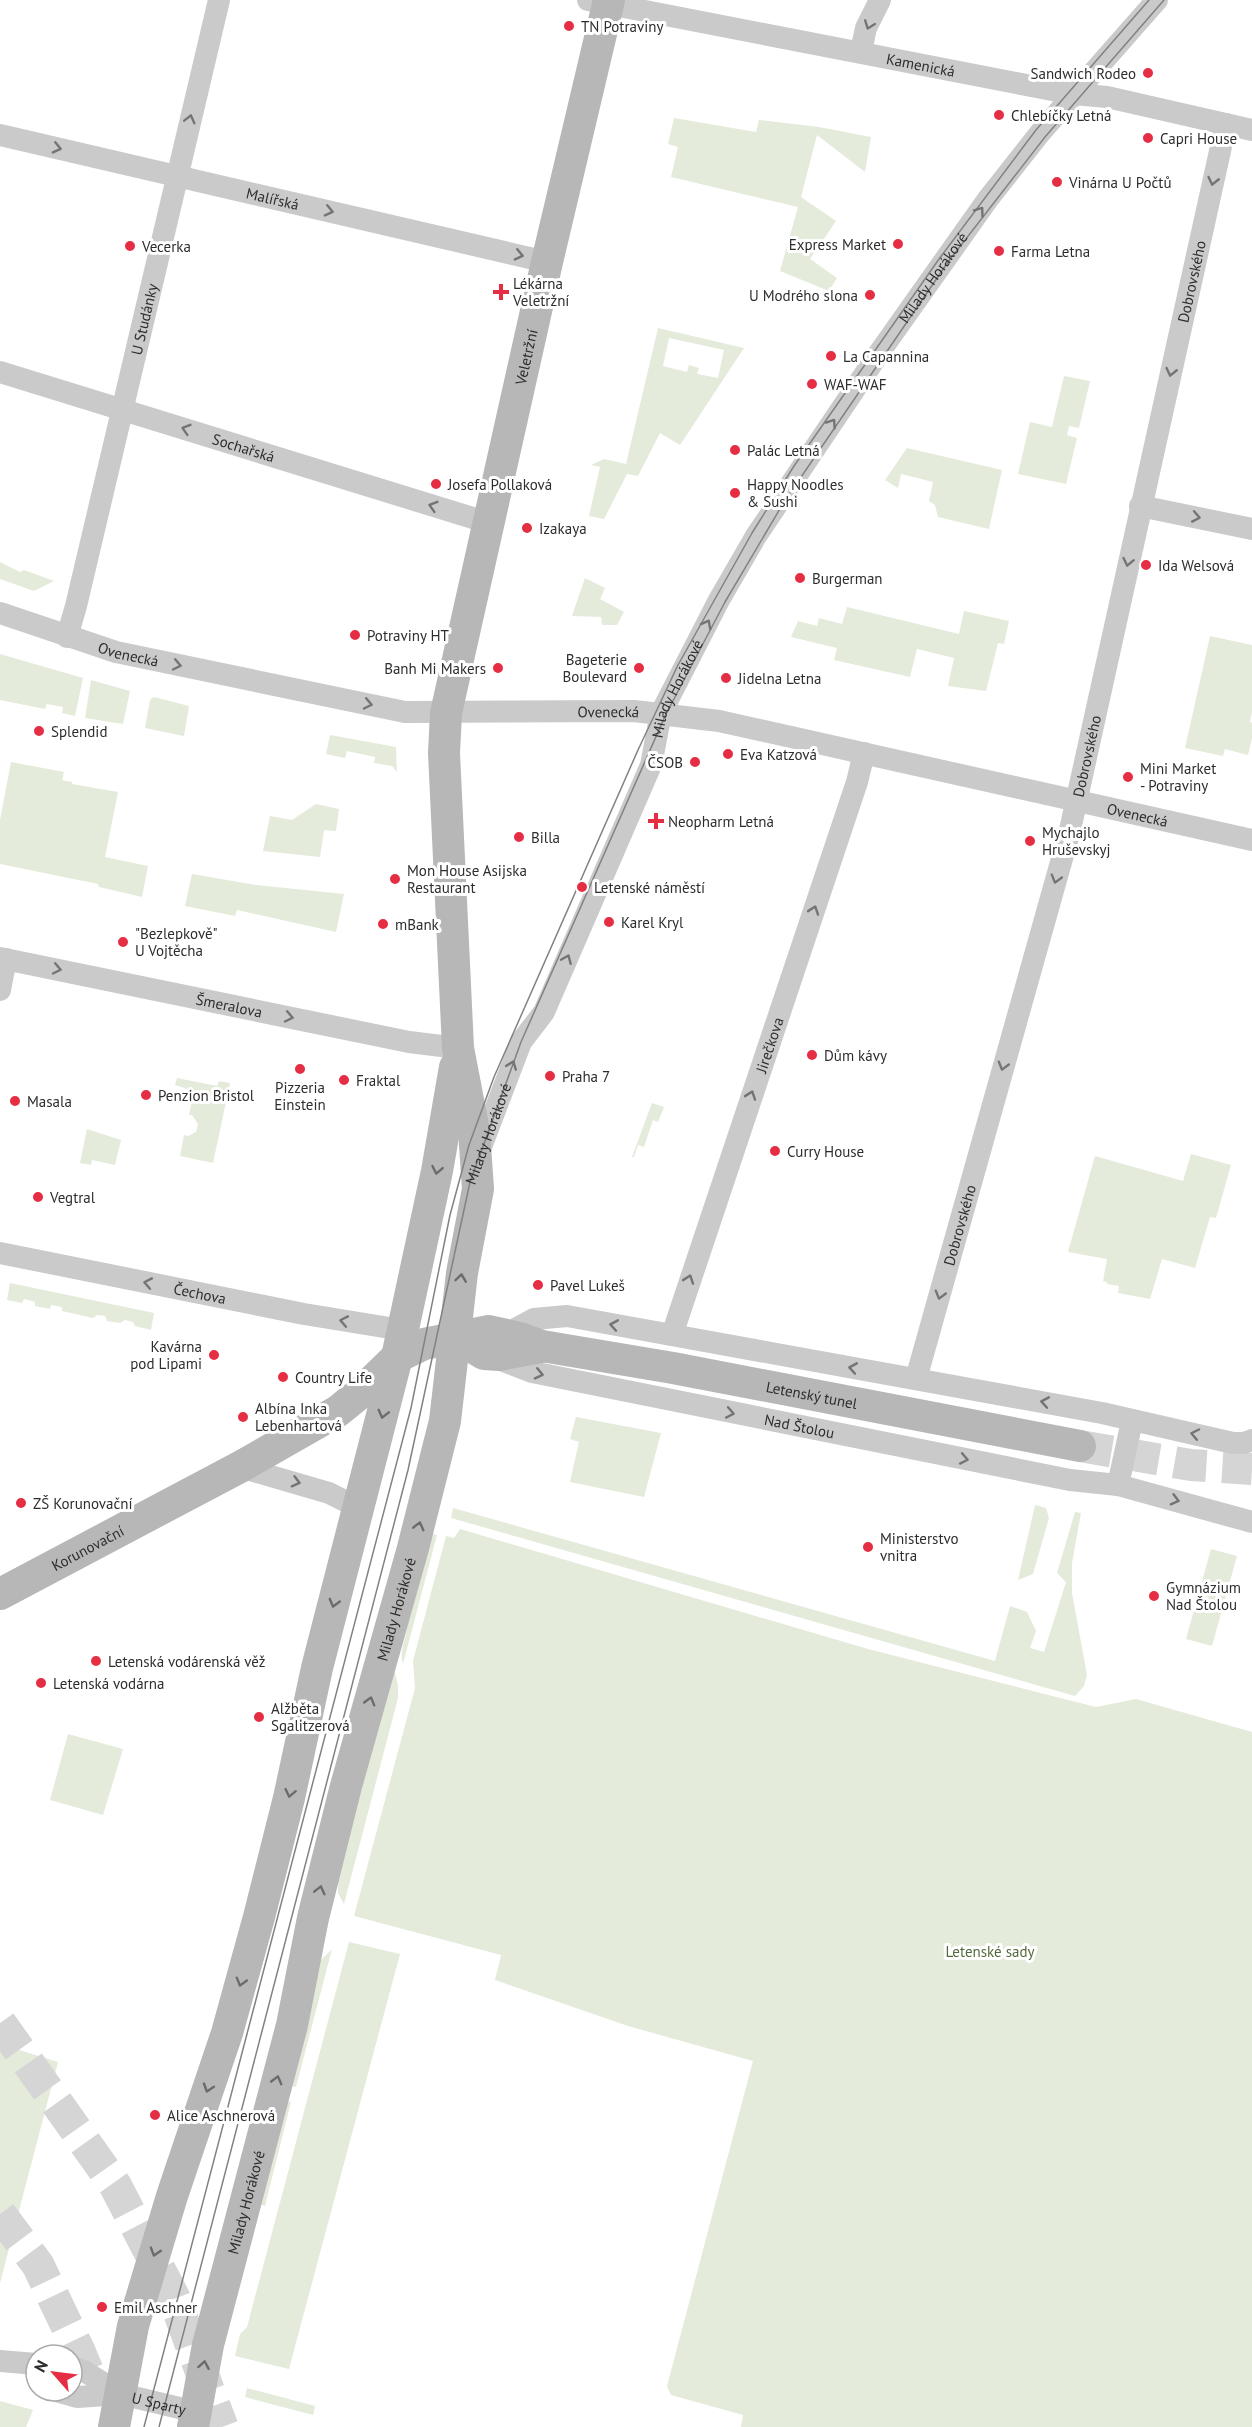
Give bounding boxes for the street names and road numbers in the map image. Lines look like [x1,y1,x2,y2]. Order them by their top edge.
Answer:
street label: Kamenická [885,49,957,80]
street label: Malířská [244,183,301,214]
street label: Milady Horákové [894,228,971,326]
street label: Dobrovského [1173,239,1209,324]
street label: U Studánky [126,282,161,357]
street label: Veletržní [510,327,541,387]
street label: Sochařská [210,429,277,466]
street label: Milady Horákové [647,636,707,739]
street label: Ovenecká [96,637,161,670]
street label: Ovenecká [577,701,640,721]
street label: Dobrovského [1068,713,1105,799]
street label: Ovenecká [1105,798,1170,830]
street label: Šmeralova [194,989,264,1021]
street label: Jirečkova [751,1015,787,1076]
street label: Milady Horákové [460,1080,515,1187]
street label: Dobrovského [939,1182,980,1268]
street label: Čechova [172,1279,228,1308]
street label: Letenský tunel [764,1377,860,1413]
street label: Nad Štolou [763,1409,836,1442]
street label: Korunovační [48,1521,127,1575]
street label: Milady Horákové [372,1555,419,1663]
street label: Milady Horákové [223,2148,268,2256]
street label: U Sparty [130,2387,188,2419]

